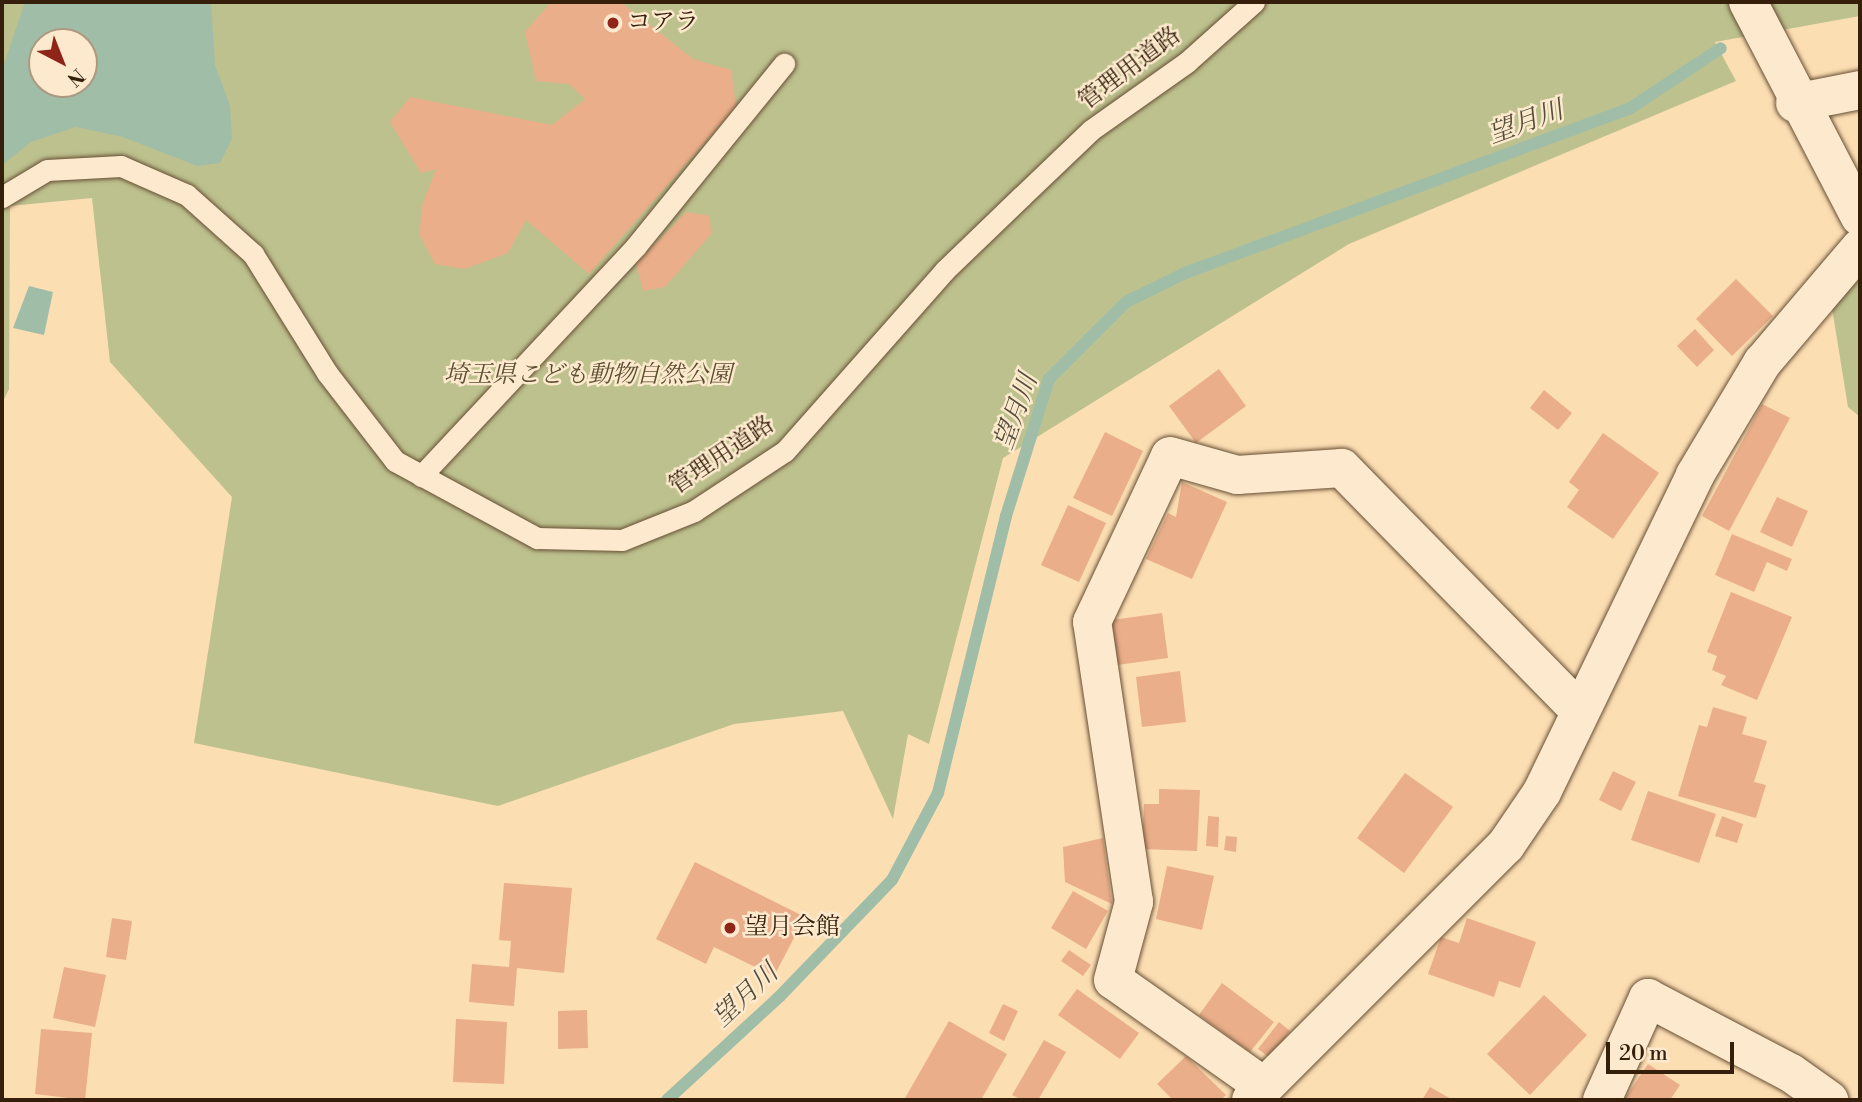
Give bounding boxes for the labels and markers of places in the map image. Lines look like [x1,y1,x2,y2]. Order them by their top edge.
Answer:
place label: コアラ [627,9,699,37]
marker: コアラ [605,15,621,31]
place label: 望月会館 [744,914,840,942]
marker: 望月会館 [722,920,738,936]

